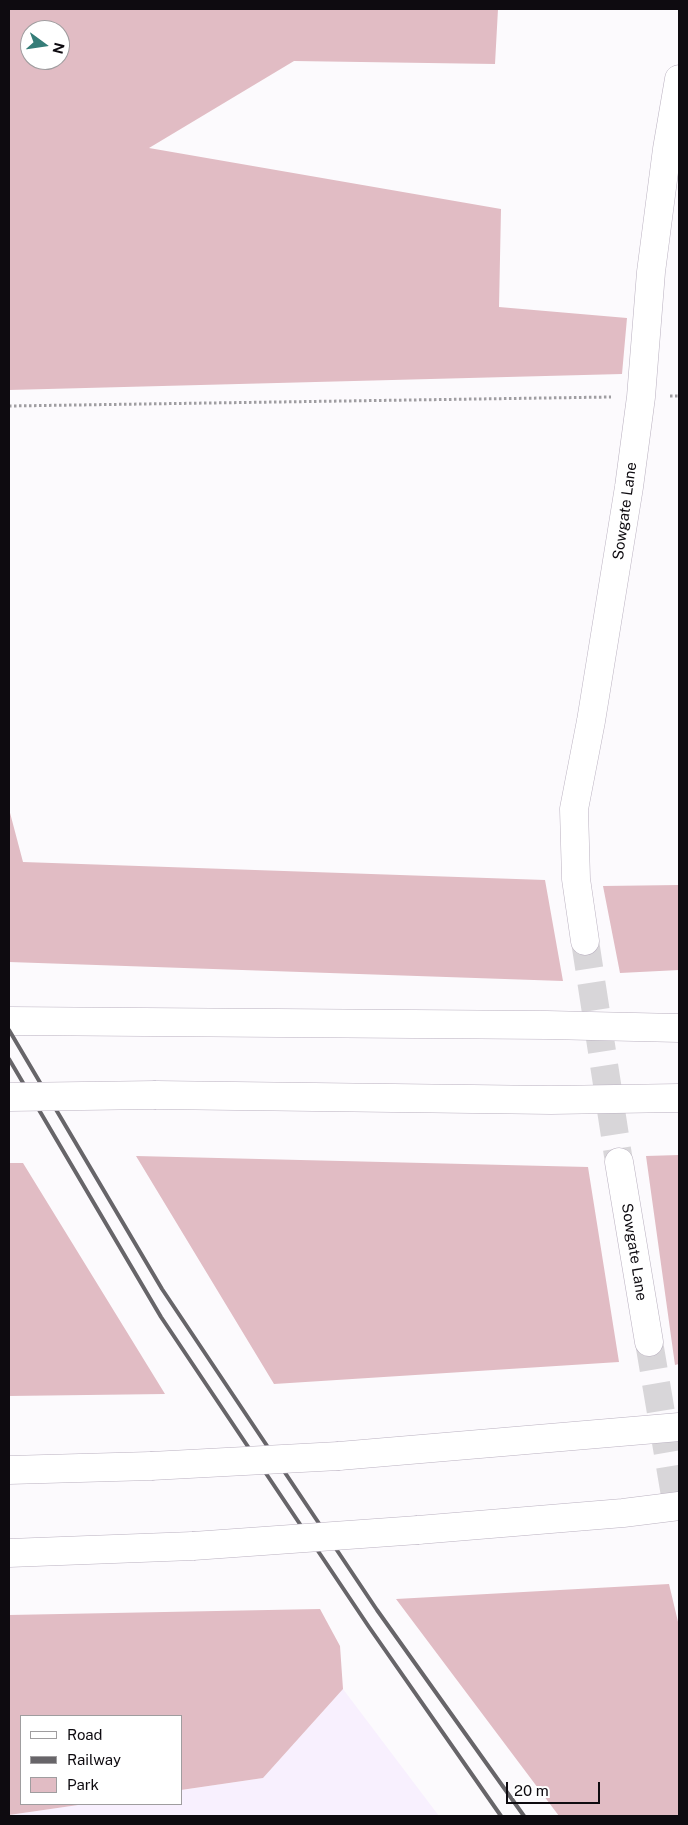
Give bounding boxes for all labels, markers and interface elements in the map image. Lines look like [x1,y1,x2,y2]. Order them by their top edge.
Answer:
north arrow [20,20,70,70]
text: N [49,41,68,56]
street label: Sowgate Lane [609,461,641,561]
street label: Sowgate Lane [617,1202,651,1302]
legend [20,1715,182,1805]
text: Road [67,1726,103,1743]
text: Railway [67,1751,121,1768]
scale bar [508,1772,602,1804]
text: Park [67,1776,99,1793]
text: 20 m [514,1782,549,1799]

